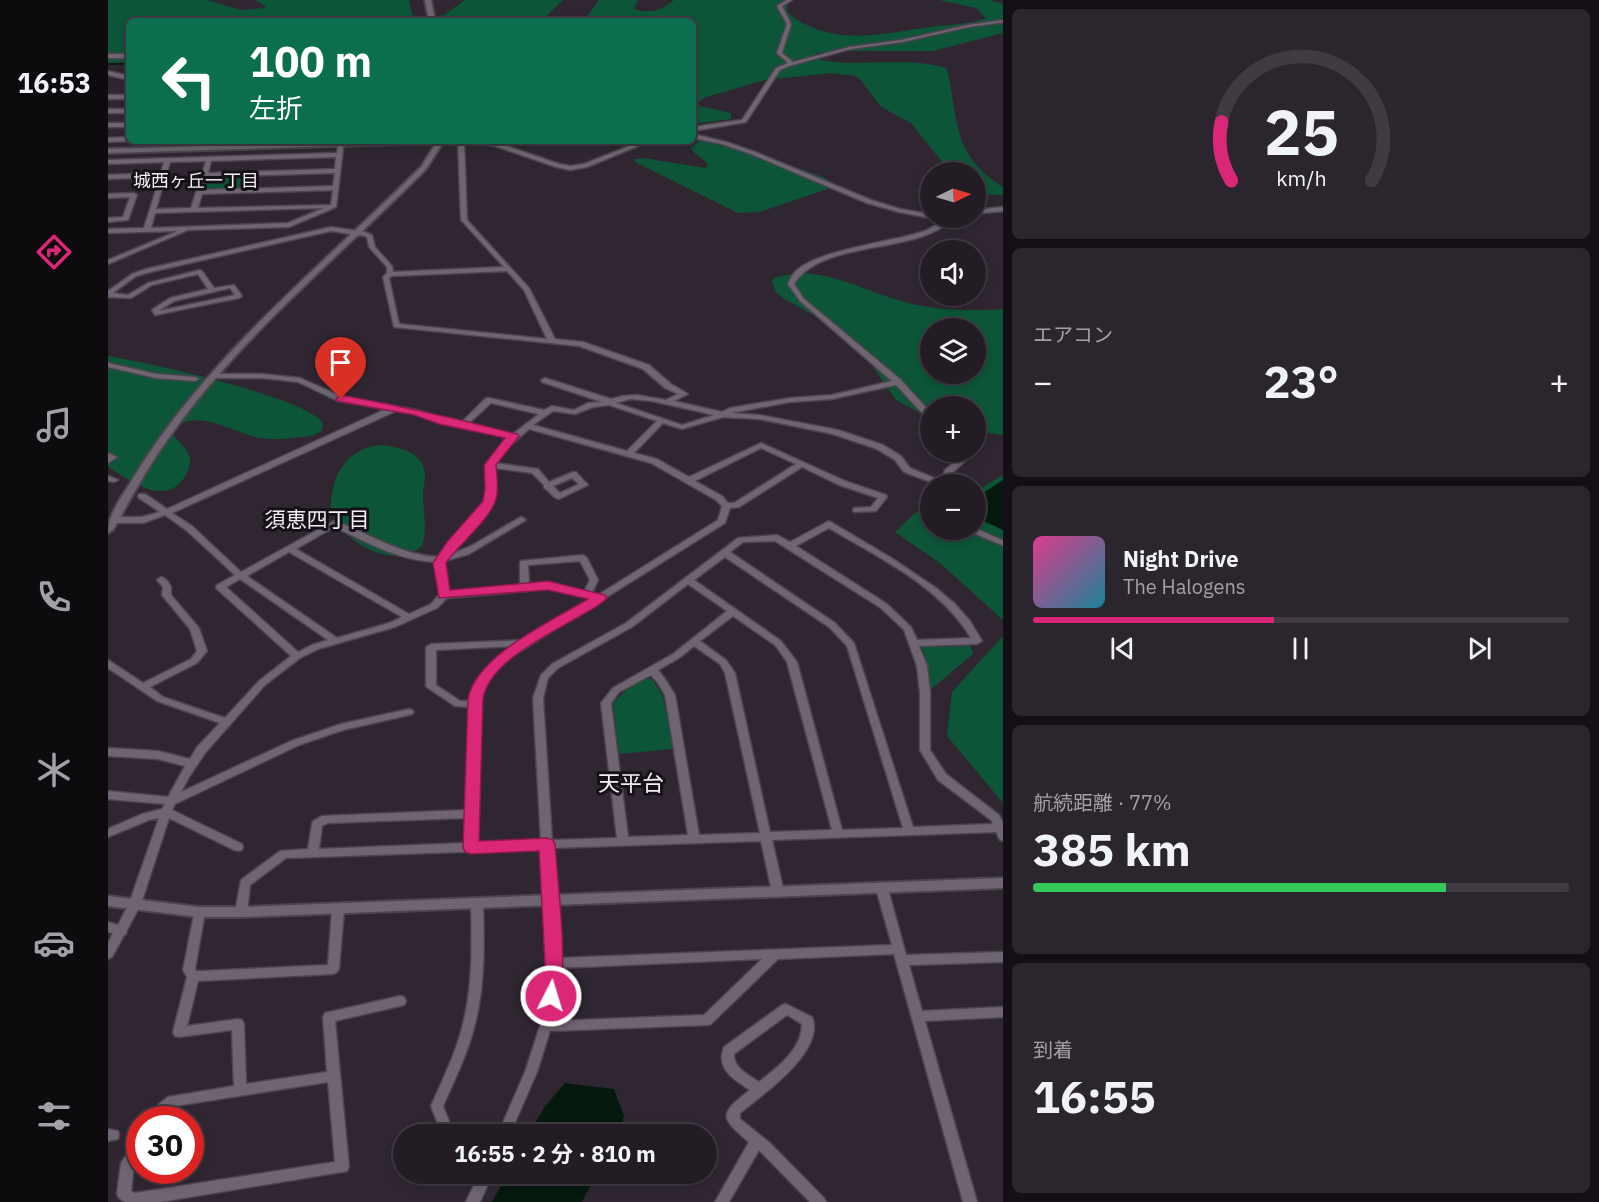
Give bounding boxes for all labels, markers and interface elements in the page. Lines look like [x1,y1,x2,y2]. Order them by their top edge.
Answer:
text: 100 m [249,34,372,89]
icon: left [150,42,228,120]
text: 16:53 [17,65,91,100]
text: 左折 [249,90,303,125]
text: 25 [1264,91,1338,172]
north arrow [920,162,986,228]
map controls [920,162,986,540]
text: km/h [1276,164,1326,192]
district label: 城西ヶ丘一丁目 [133,169,259,192]
icon: directions [33,231,75,273]
button: sound [920,240,986,306]
button: layers [920,318,986,384]
text: エアコン [1033,321,1113,348]
pin [315,337,366,399]
icon: arrive [324,346,357,379]
text: 23° [1263,352,1339,410]
text: − [1033,360,1053,403]
text: + [1549,360,1569,403]
button: + [920,396,986,462]
icon: music [33,404,75,446]
button: − [920,474,986,540]
district label: 須恵四丁目 [265,505,370,533]
text: Night Drive [1123,544,1239,573]
text: The Halogens [1123,573,1245,600]
icon: phone [33,576,75,618]
icon: previous [1106,632,1139,665]
icon: pause [1284,632,1317,665]
icon: next [1463,632,1496,665]
icon: climate [33,749,75,791]
district label: 天平台 [598,768,664,797]
text: 航続距離 · 77% [1033,789,1172,816]
text: 385 km [1033,820,1191,878]
icon: car [33,922,75,964]
position arrow [519,964,583,1028]
text: 到着 [1033,1036,1073,1063]
text: 16:55 [1033,1067,1156,1125]
icon: filters [33,1095,75,1137]
speed limit sign: 30 [126,1106,204,1184]
text: 16:55 · 2 分 · 810 m [454,1139,656,1168]

